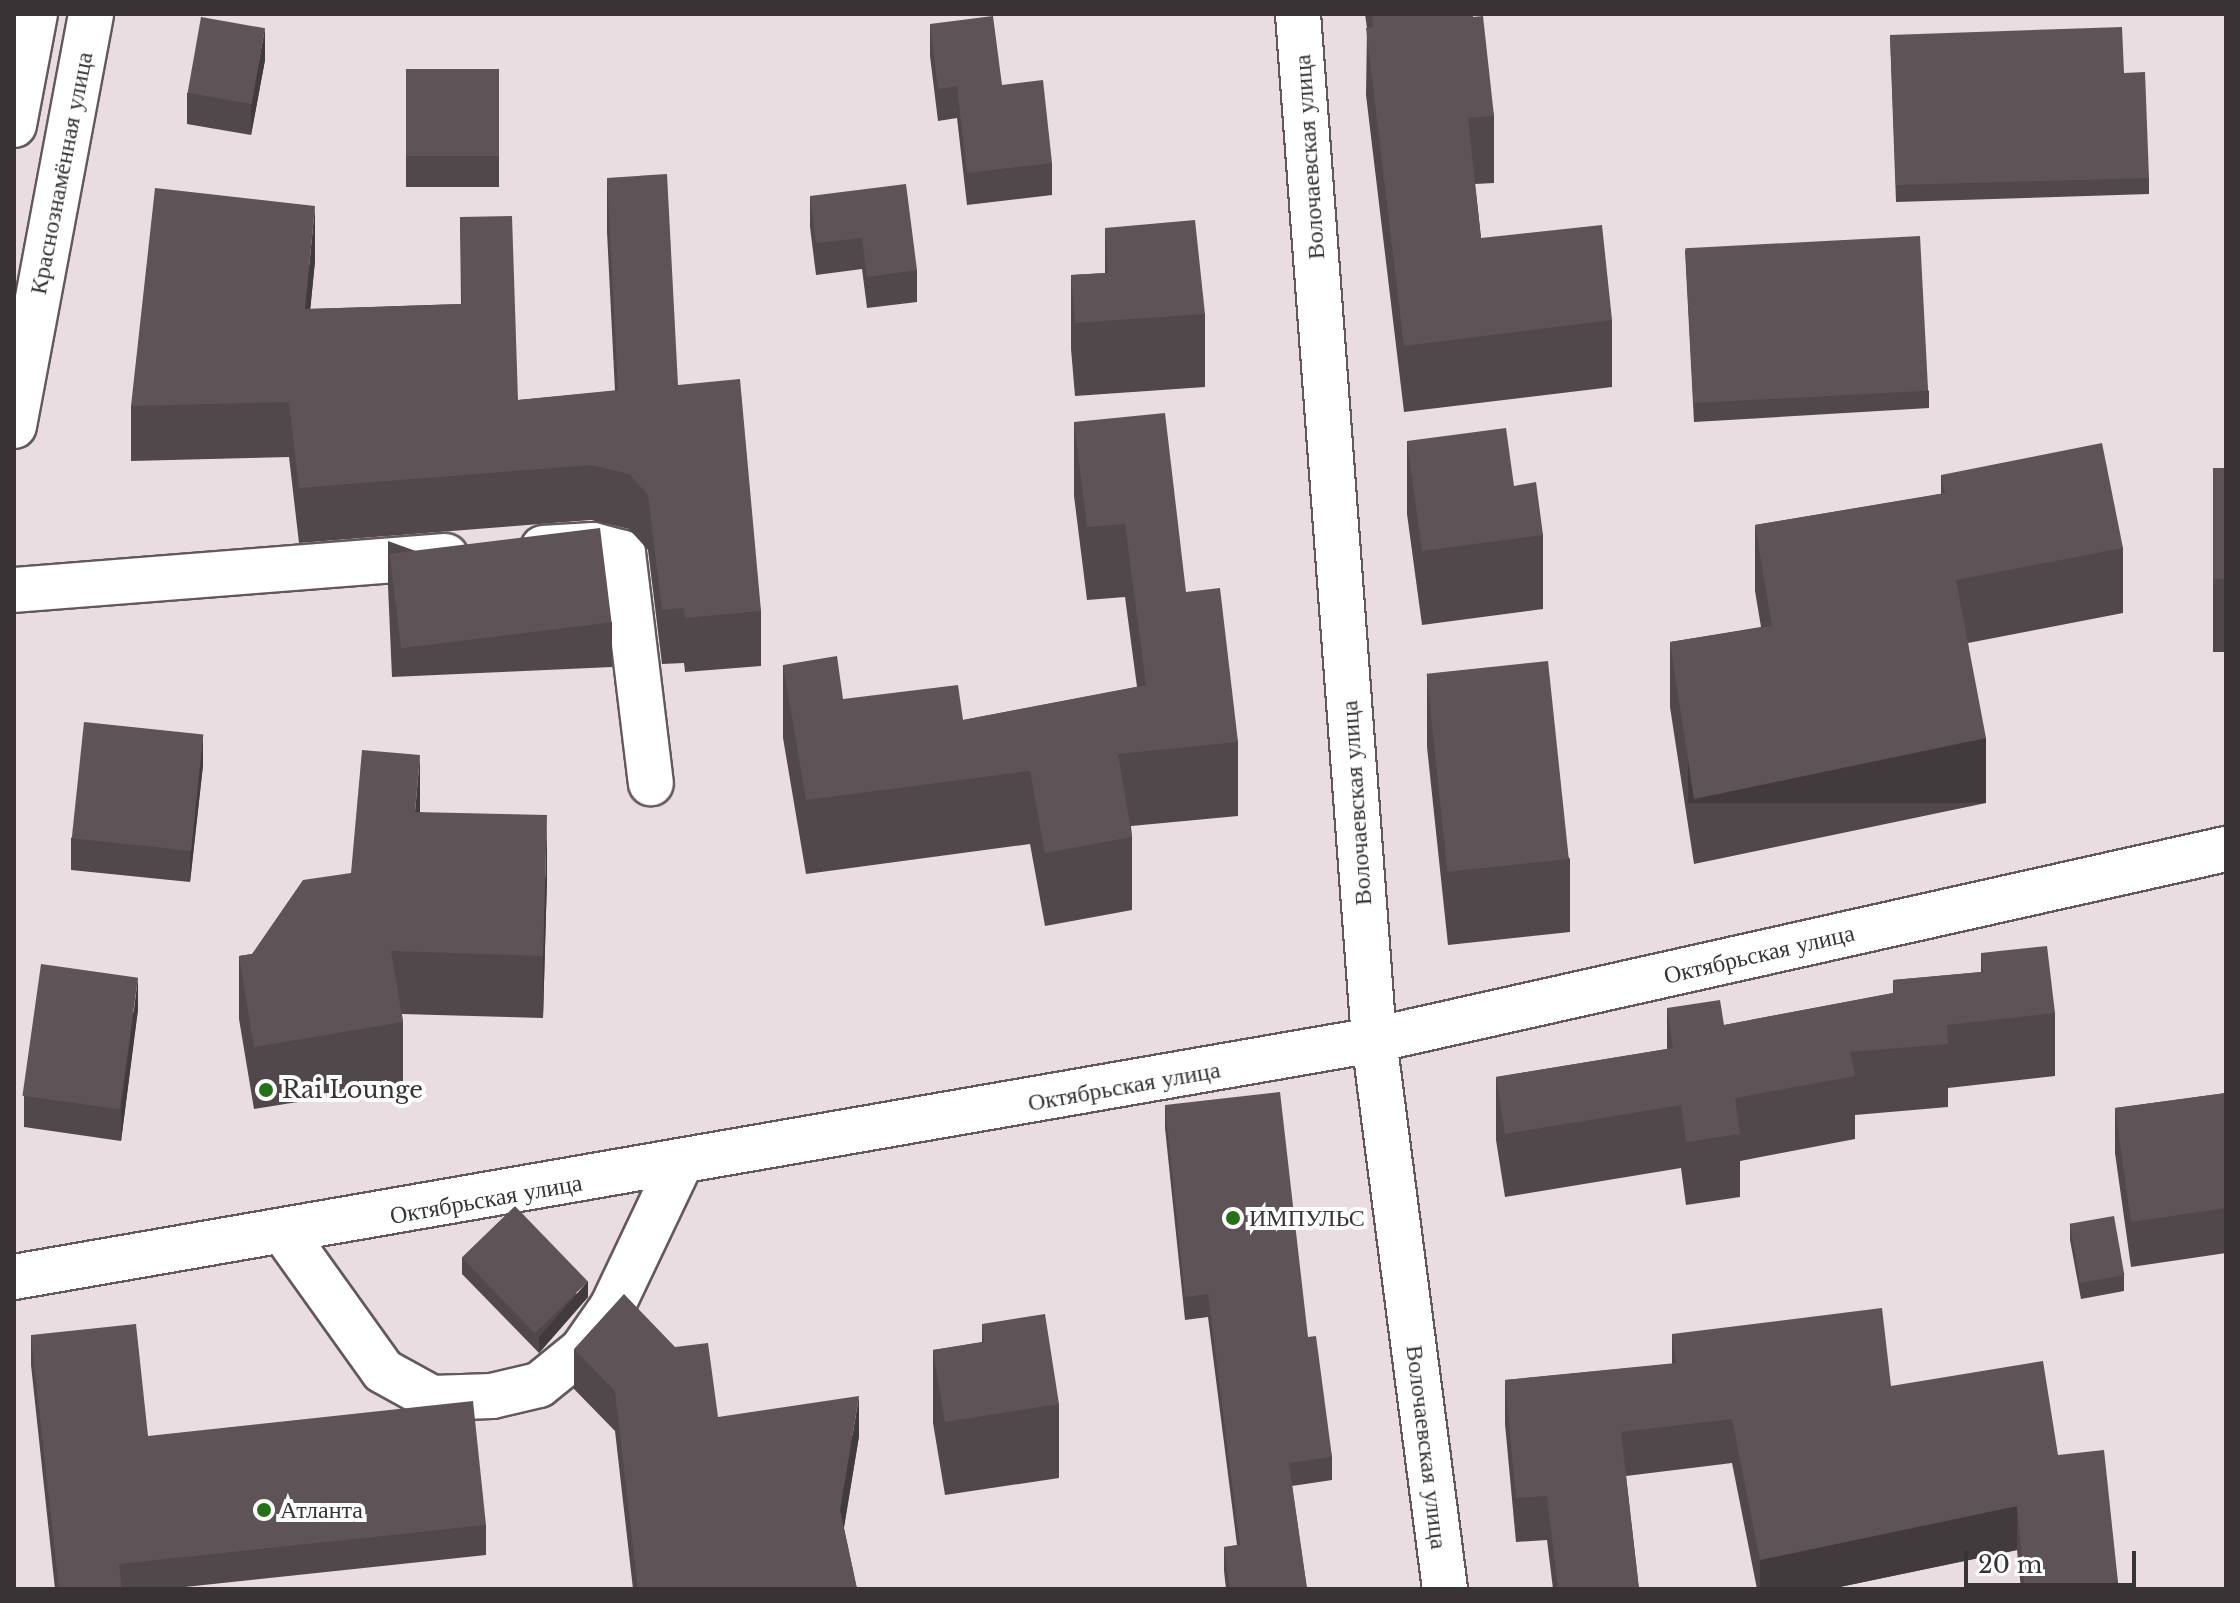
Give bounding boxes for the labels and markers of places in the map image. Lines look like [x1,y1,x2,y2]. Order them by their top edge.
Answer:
place label: Rai Lounge [282,1076,423,1104]
marker: Rai Lounge [257,1081,275,1099]
place label: ИМПУЛЬС [1249,1204,1365,1232]
marker: ИМПУЛЬС [1224,1209,1242,1227]
place label: Атланта [280,1496,363,1524]
marker: Атланта [255,1501,273,1519]

